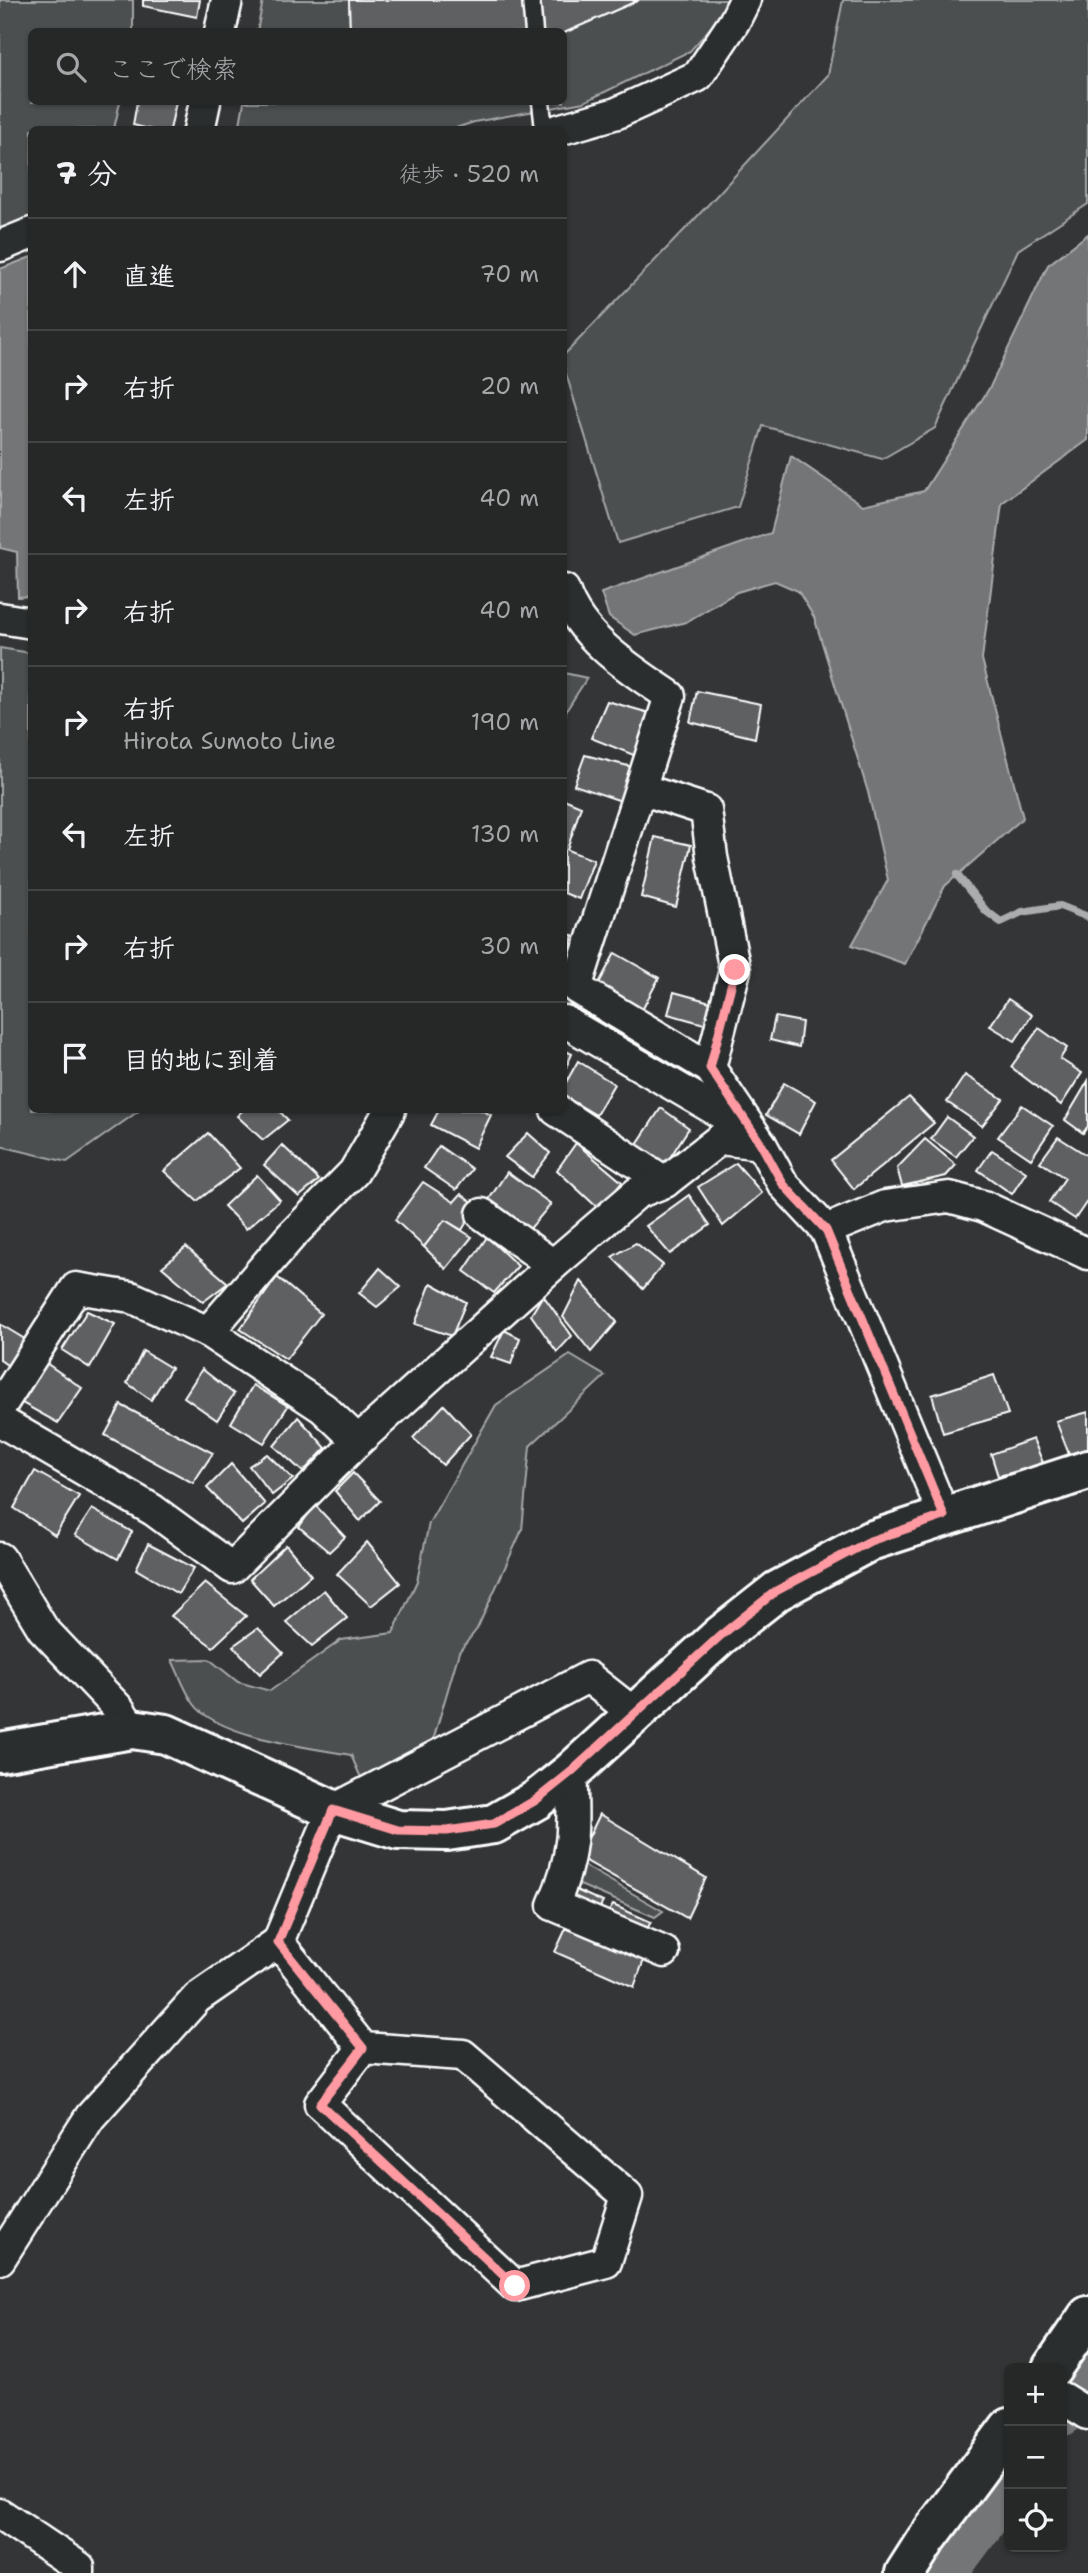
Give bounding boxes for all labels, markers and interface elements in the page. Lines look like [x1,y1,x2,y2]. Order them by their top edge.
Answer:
search box [28,28,567,105]
icon: search [52,48,90,86]
text: ここで検索 [108,51,238,86]
text: 7 分 [56,153,117,194]
text: 徒歩 · 520 m [399,159,539,189]
icon: ahead [56,255,94,293]
text: 直進 [123,258,175,293]
text: 70 m [480,259,539,289]
icon: right [56,367,94,405]
text: 右折 [123,370,175,405]
text: 20 m [480,371,539,401]
icon: left [56,479,94,517]
text: 左折 [123,482,175,517]
text: 40 m [479,483,539,513]
icon: right [56,591,94,629]
text: 右折 [123,594,175,629]
text: 40 m [479,595,539,625]
text: 右折 [123,691,175,726]
icon: right [56,703,94,741]
text: 190 m [471,707,539,737]
text: Hirota Sumoto Line [123,726,336,756]
icon: left [56,815,94,853]
text: 左折 [123,818,175,853]
text: 130 m [471,819,539,849]
icon: right [56,927,94,965]
text: 右折 [123,930,175,965]
text: 30 m [480,931,539,961]
route end [719,954,750,985]
icon: arrive [56,1039,94,1077]
text: 目的地に到着 [123,1042,279,1077]
route start [499,2270,530,2301]
map controls [1004,2363,1067,2552]
button: + [1004,2363,1067,2426]
button: − [1004,2426,1067,2489]
button: locate [1004,2489,1067,2552]

